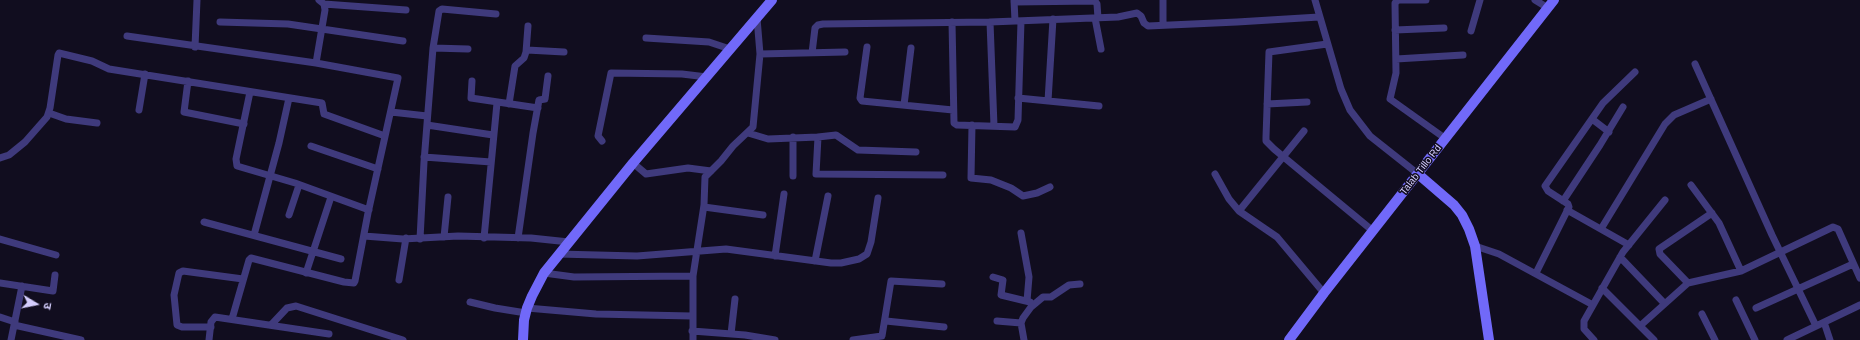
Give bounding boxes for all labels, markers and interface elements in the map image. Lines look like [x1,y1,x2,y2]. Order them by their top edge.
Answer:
street label: Talab Tillo Rd [1398,143,1444,197]
north arrow [16,284,56,324]
text: उ [41,302,54,310]

